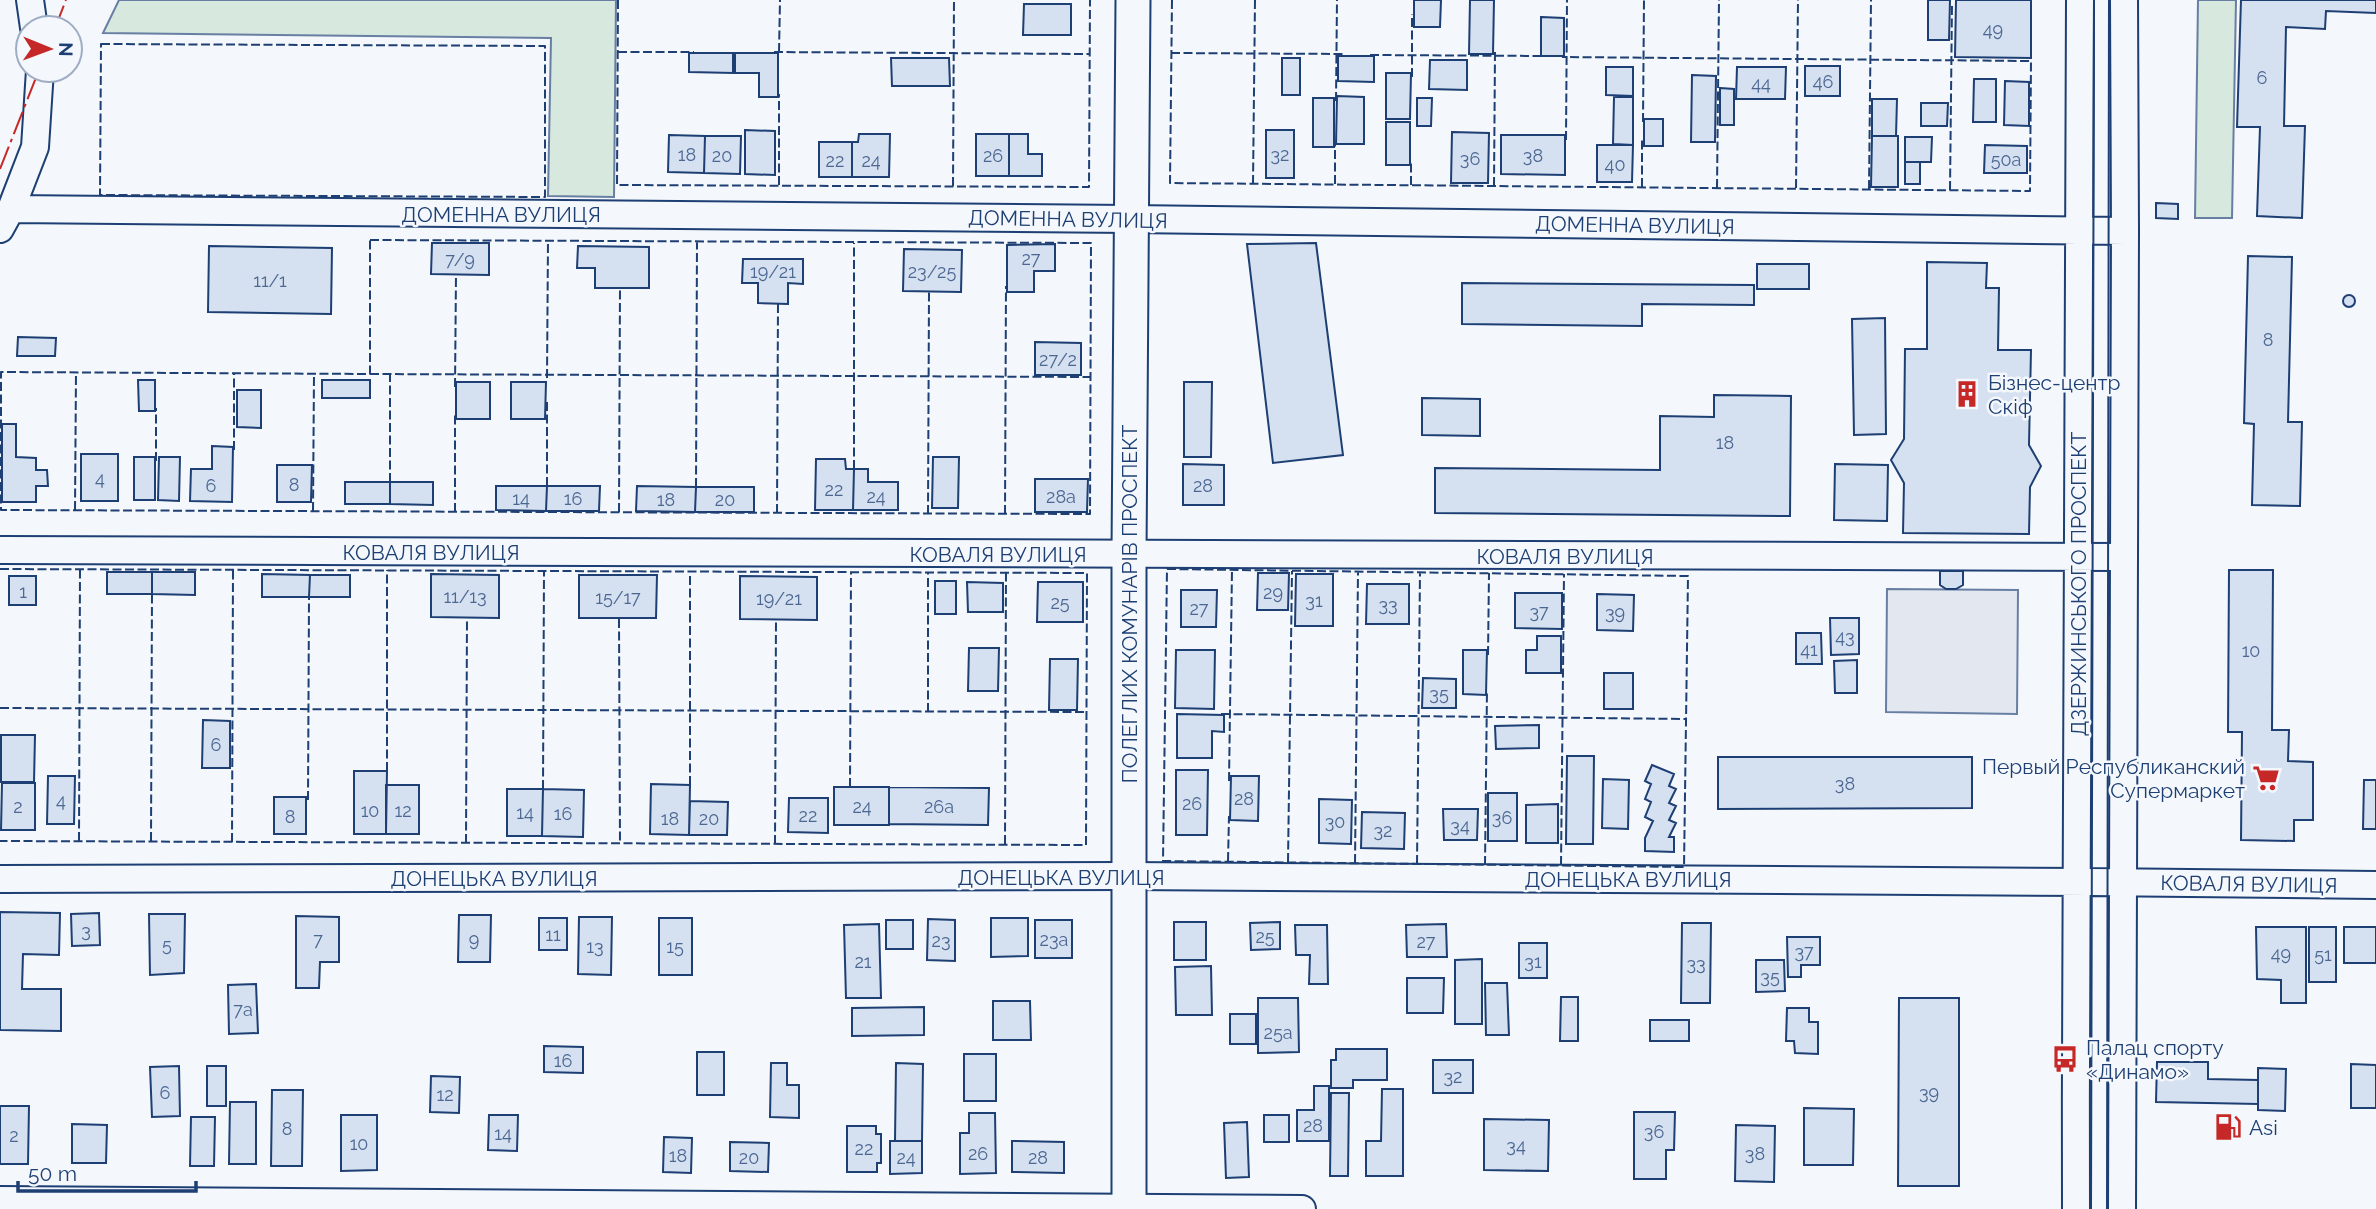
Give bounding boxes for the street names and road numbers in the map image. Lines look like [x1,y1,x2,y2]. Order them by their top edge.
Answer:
street label: ДОМЕННА ВУЛИЦЯ [401,202,601,227]
street label: ДОМЕННА ВУЛИЦЯ [968,205,1168,233]
street label: ДОМЕННА ВУЛИЦЯ [1535,211,1735,239]
street label: ПОЛЕГЛИХ КОМУНАРІВ ПРОСПЕКТ [1117,425,1142,783]
street label: ДЗЕРЖИНСЬКОГО ПРОСПЕКТ [2066,432,2091,736]
street label: КОВАЛЯ ВУЛИЦЯ [342,540,520,565]
street label: КОВАЛЯ ВУЛИЦЯ [909,542,1087,567]
street label: КОВАЛЯ ВУЛИЦЯ [1476,544,1654,569]
street label: ДОНЕЦЬКА ВУЛИЦЯ [957,865,1165,890]
street label: ДОНЕЦЬКА ВУЛИЦЯ [390,866,598,891]
street label: ДОНЕЦЬКА ВУЛИЦЯ [1524,867,1732,892]
street label: КОВАЛЯ ВУЛИЦЯ [2160,870,2338,898]

